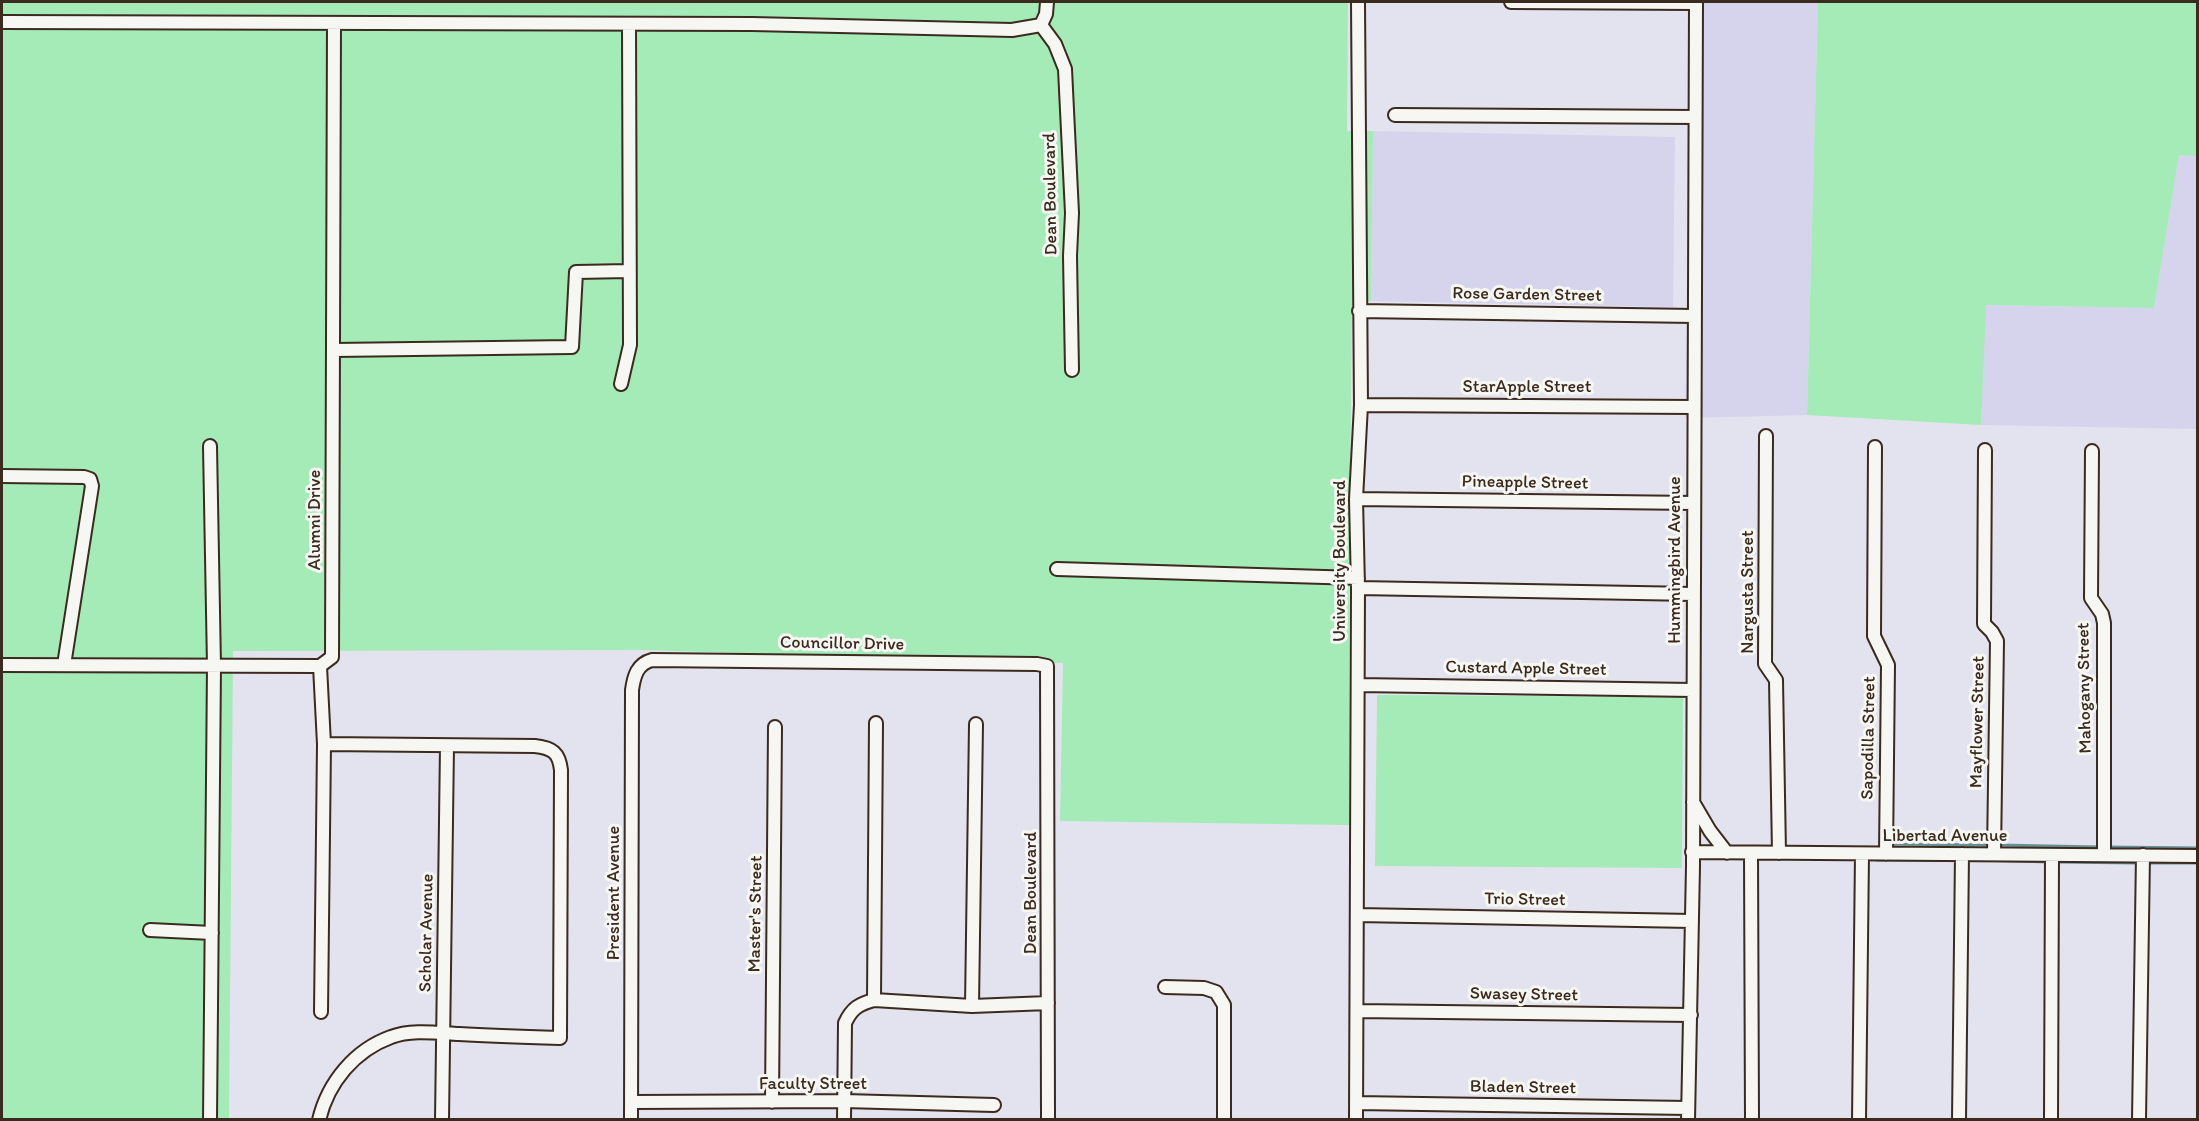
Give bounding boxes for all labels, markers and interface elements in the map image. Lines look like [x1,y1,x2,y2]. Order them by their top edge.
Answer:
street label: Dean Boulevard [1039,132,1063,256]
street label: Rose Garden Street [1452,283,1602,307]
street label: StarApple Street [1463,376,1591,398]
street label: Alumni Drive [304,470,326,570]
street label: Pineapple Street [1461,471,1589,495]
street label: Hummingbird Avenue [1664,476,1686,644]
street label: University Boulevard [1329,480,1351,642]
street label: Nargusta Street [1737,530,1759,654]
street label: Mahogany Street [2073,622,2097,754]
street label: Councillor Drive [780,632,904,656]
street label: Mayflower Street [1966,656,1990,788]
street label: Custard Apple Street [1445,657,1607,681]
street label: Sapodilla Street [1857,676,1881,800]
street label: Libertad Avenue [1883,825,2007,847]
street label: President Avenue [603,826,625,960]
street label: Dean Boulevard [1020,832,1042,954]
street label: Master's Street [744,855,768,973]
street label: Scholar Avenue [415,874,439,992]
street label: Trio Street [1484,888,1566,912]
street label: Swasey Street [1470,983,1578,1007]
street label: Faculty Street [759,1073,867,1095]
street label: Bladen Street [1470,1076,1576,1100]

